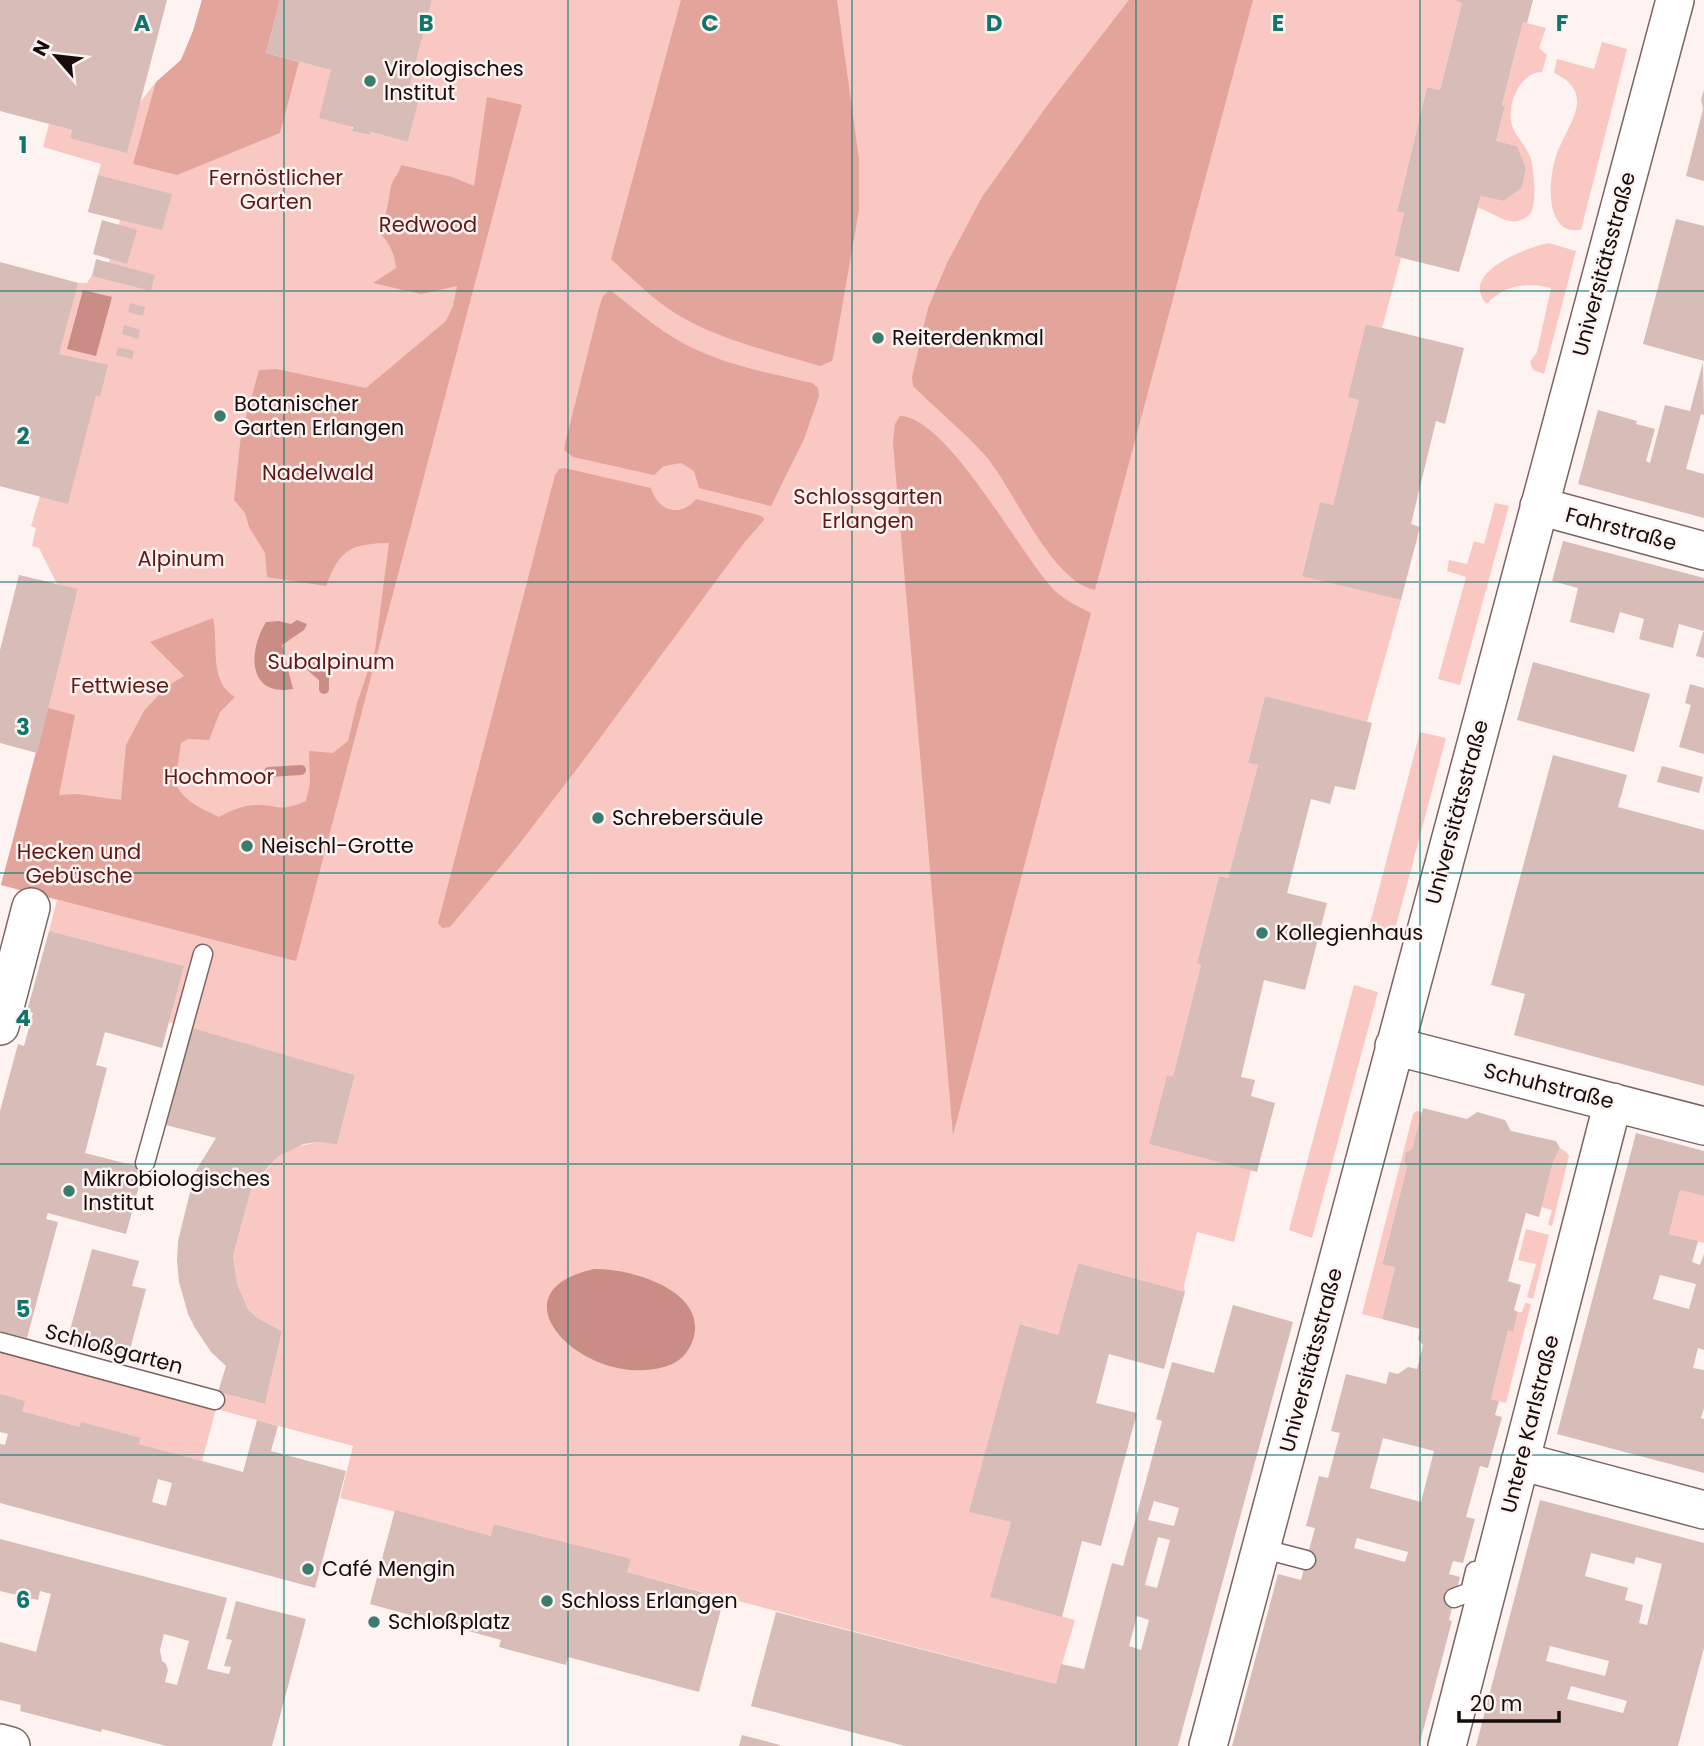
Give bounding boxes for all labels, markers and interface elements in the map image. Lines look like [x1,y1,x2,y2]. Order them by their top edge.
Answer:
text: A [134,7,151,39]
text: B [418,7,434,39]
text: C [701,7,719,39]
text: D [986,7,1002,39]
text: E [1272,7,1284,39]
text: F [1556,7,1568,39]
north arrow [21,21,91,91]
text: N [26,36,57,61]
place label: Virologisches Institut [384,54,524,107]
marker: Virologisches Institut [362,73,378,89]
text: 1 [19,129,27,161]
park label: Fernöstlicher Garten [209,163,343,216]
street label: Universitätsstraße [1565,168,1642,359]
park label: Redwood [379,210,477,239]
place label: Reiterdenkmal [892,323,1044,352]
marker: Reiterdenkmal [870,330,886,346]
place label: Botanischer Garten Erlangen [234,389,404,442]
marker: Botanischer Garten Erlangen [212,408,228,424]
text: 2 [16,420,30,452]
park label: Nadelwald [262,458,374,487]
park label: Schlossgarten Erlangen [793,482,943,535]
street label: Fahrstraße [1562,500,1680,557]
park label: Alpinum [137,544,225,573]
park label: Subalpinum [267,647,395,676]
park label: Fettwiese [71,671,169,700]
text: 3 [16,711,30,743]
street label: Universitätsstraße [1418,716,1495,907]
park label: Hochmoor [164,762,274,791]
place label: Schrebersäule [612,803,763,832]
marker: Schrebersäule [590,810,606,826]
place label: Neischl-Grotte [261,831,414,860]
park label: Hecken und Gebüsche [17,837,141,890]
marker: Neischl-Grotte [239,838,255,854]
place label: Kollegienhaus [1276,918,1423,947]
marker: Kollegienhaus [1254,925,1270,941]
text: 4 [15,1002,31,1034]
street label: Schuhstraße [1481,1055,1617,1116]
place label: Mikrobiologisches Institut [83,1164,270,1217]
marker: Mikrobiologisches Institut [61,1183,77,1199]
street label: Universitätsstraße [1272,1264,1349,1455]
text: 5 [16,1293,30,1325]
street label: Schloßgarten [42,1316,186,1381]
street label: Untere Karlstraße [1493,1332,1566,1516]
place label: Café Mengin [322,1554,455,1583]
marker: Café Mengin [300,1561,316,1577]
text: 6 [16,1584,30,1616]
place label: Schloss Erlangen [561,1586,738,1615]
marker: Schloss Erlangen [539,1593,555,1609]
place label: Schloßplatz [388,1607,510,1636]
marker: Schloßplatz [366,1614,382,1630]
scale bar [1459,1680,1559,1724]
text: 20 m [1470,1689,1523,1718]

